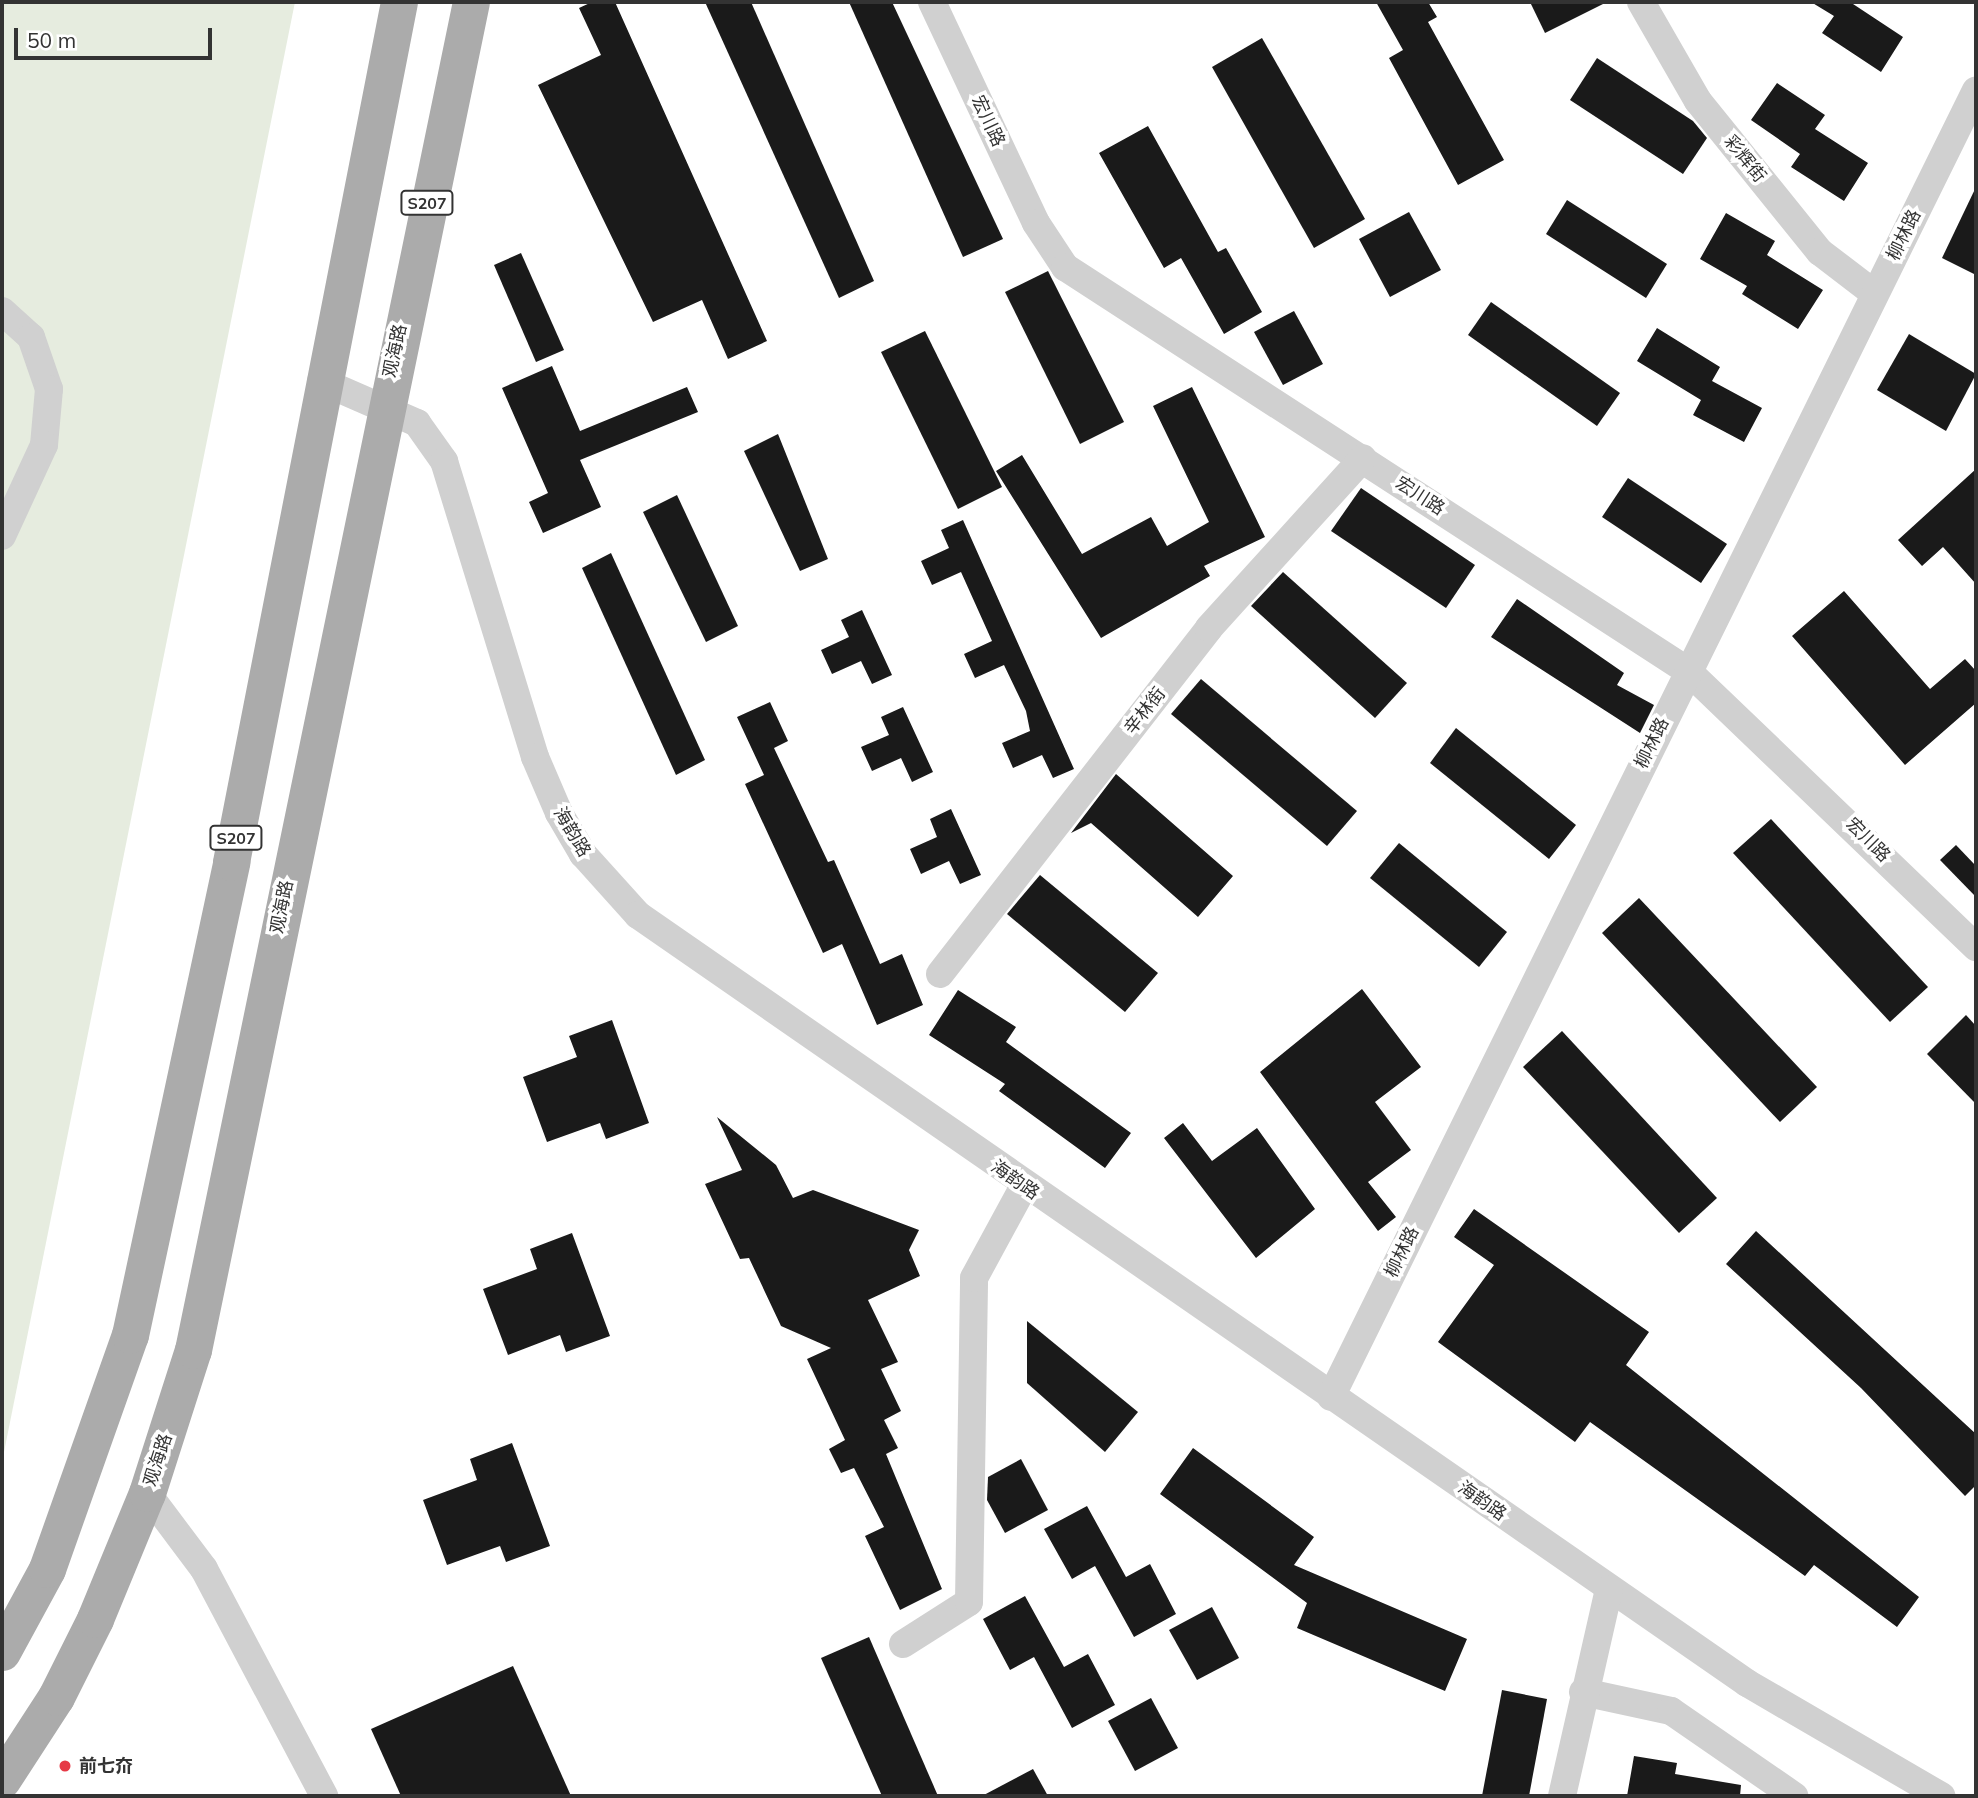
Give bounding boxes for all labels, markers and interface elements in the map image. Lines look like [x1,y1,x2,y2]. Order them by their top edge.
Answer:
scale bar [18,14,215,58]
text: 50 m [27,27,76,53]
street label: 宏川路 [967,92,1009,150]
street label: 彩辉街 [1720,131,1770,187]
road number: S207 [399,190,455,216]
street label: 柳林路 [1882,206,1926,264]
street label: 观海路 [379,322,411,380]
street label: 宏川路 [1391,472,1449,520]
street label: 辛林街 [1120,683,1170,739]
street label: 柳林路 [1630,714,1674,772]
street label: 海韵路 [549,803,595,861]
street label: 宏川路 [1841,813,1895,867]
road number: S207 [208,825,264,850]
street label: 观海路 [266,878,298,936]
street label: 海韵路 [987,1156,1043,1204]
street label: 柳林路 [1380,1223,1424,1281]
street label: 观海路 [139,1431,177,1489]
street label: 海韵路 [1454,1477,1510,1525]
place label: 前七夼 [79,1755,133,1777]
marker: 前七夼 [57,1758,73,1774]

